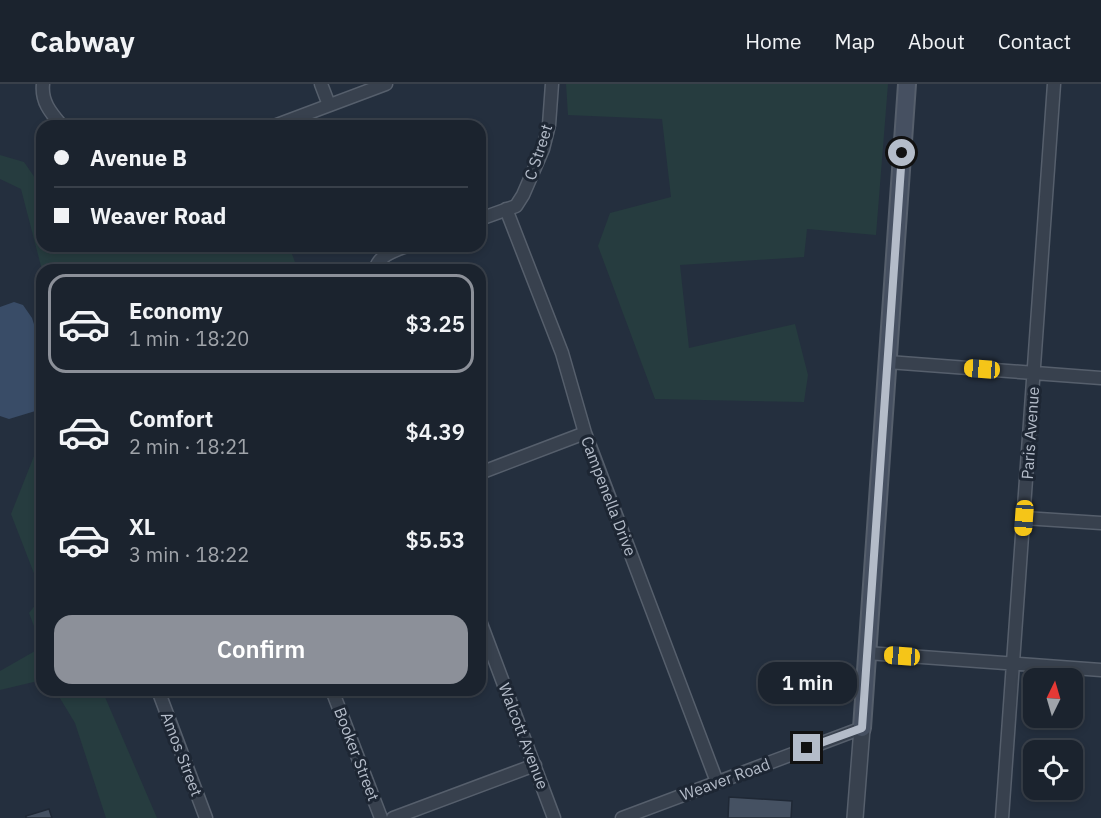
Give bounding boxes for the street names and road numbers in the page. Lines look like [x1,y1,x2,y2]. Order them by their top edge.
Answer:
street label: C Street [520,122,556,182]
street label: Paris Avenue [1017,386,1043,480]
street label: Campenella Drive [577,433,641,559]
street label: Walcott Avenue [495,680,554,792]
street label: Booker Street [330,704,384,804]
street label: Amos Street [157,709,207,799]
street label: Weaver Road [677,753,773,805]

